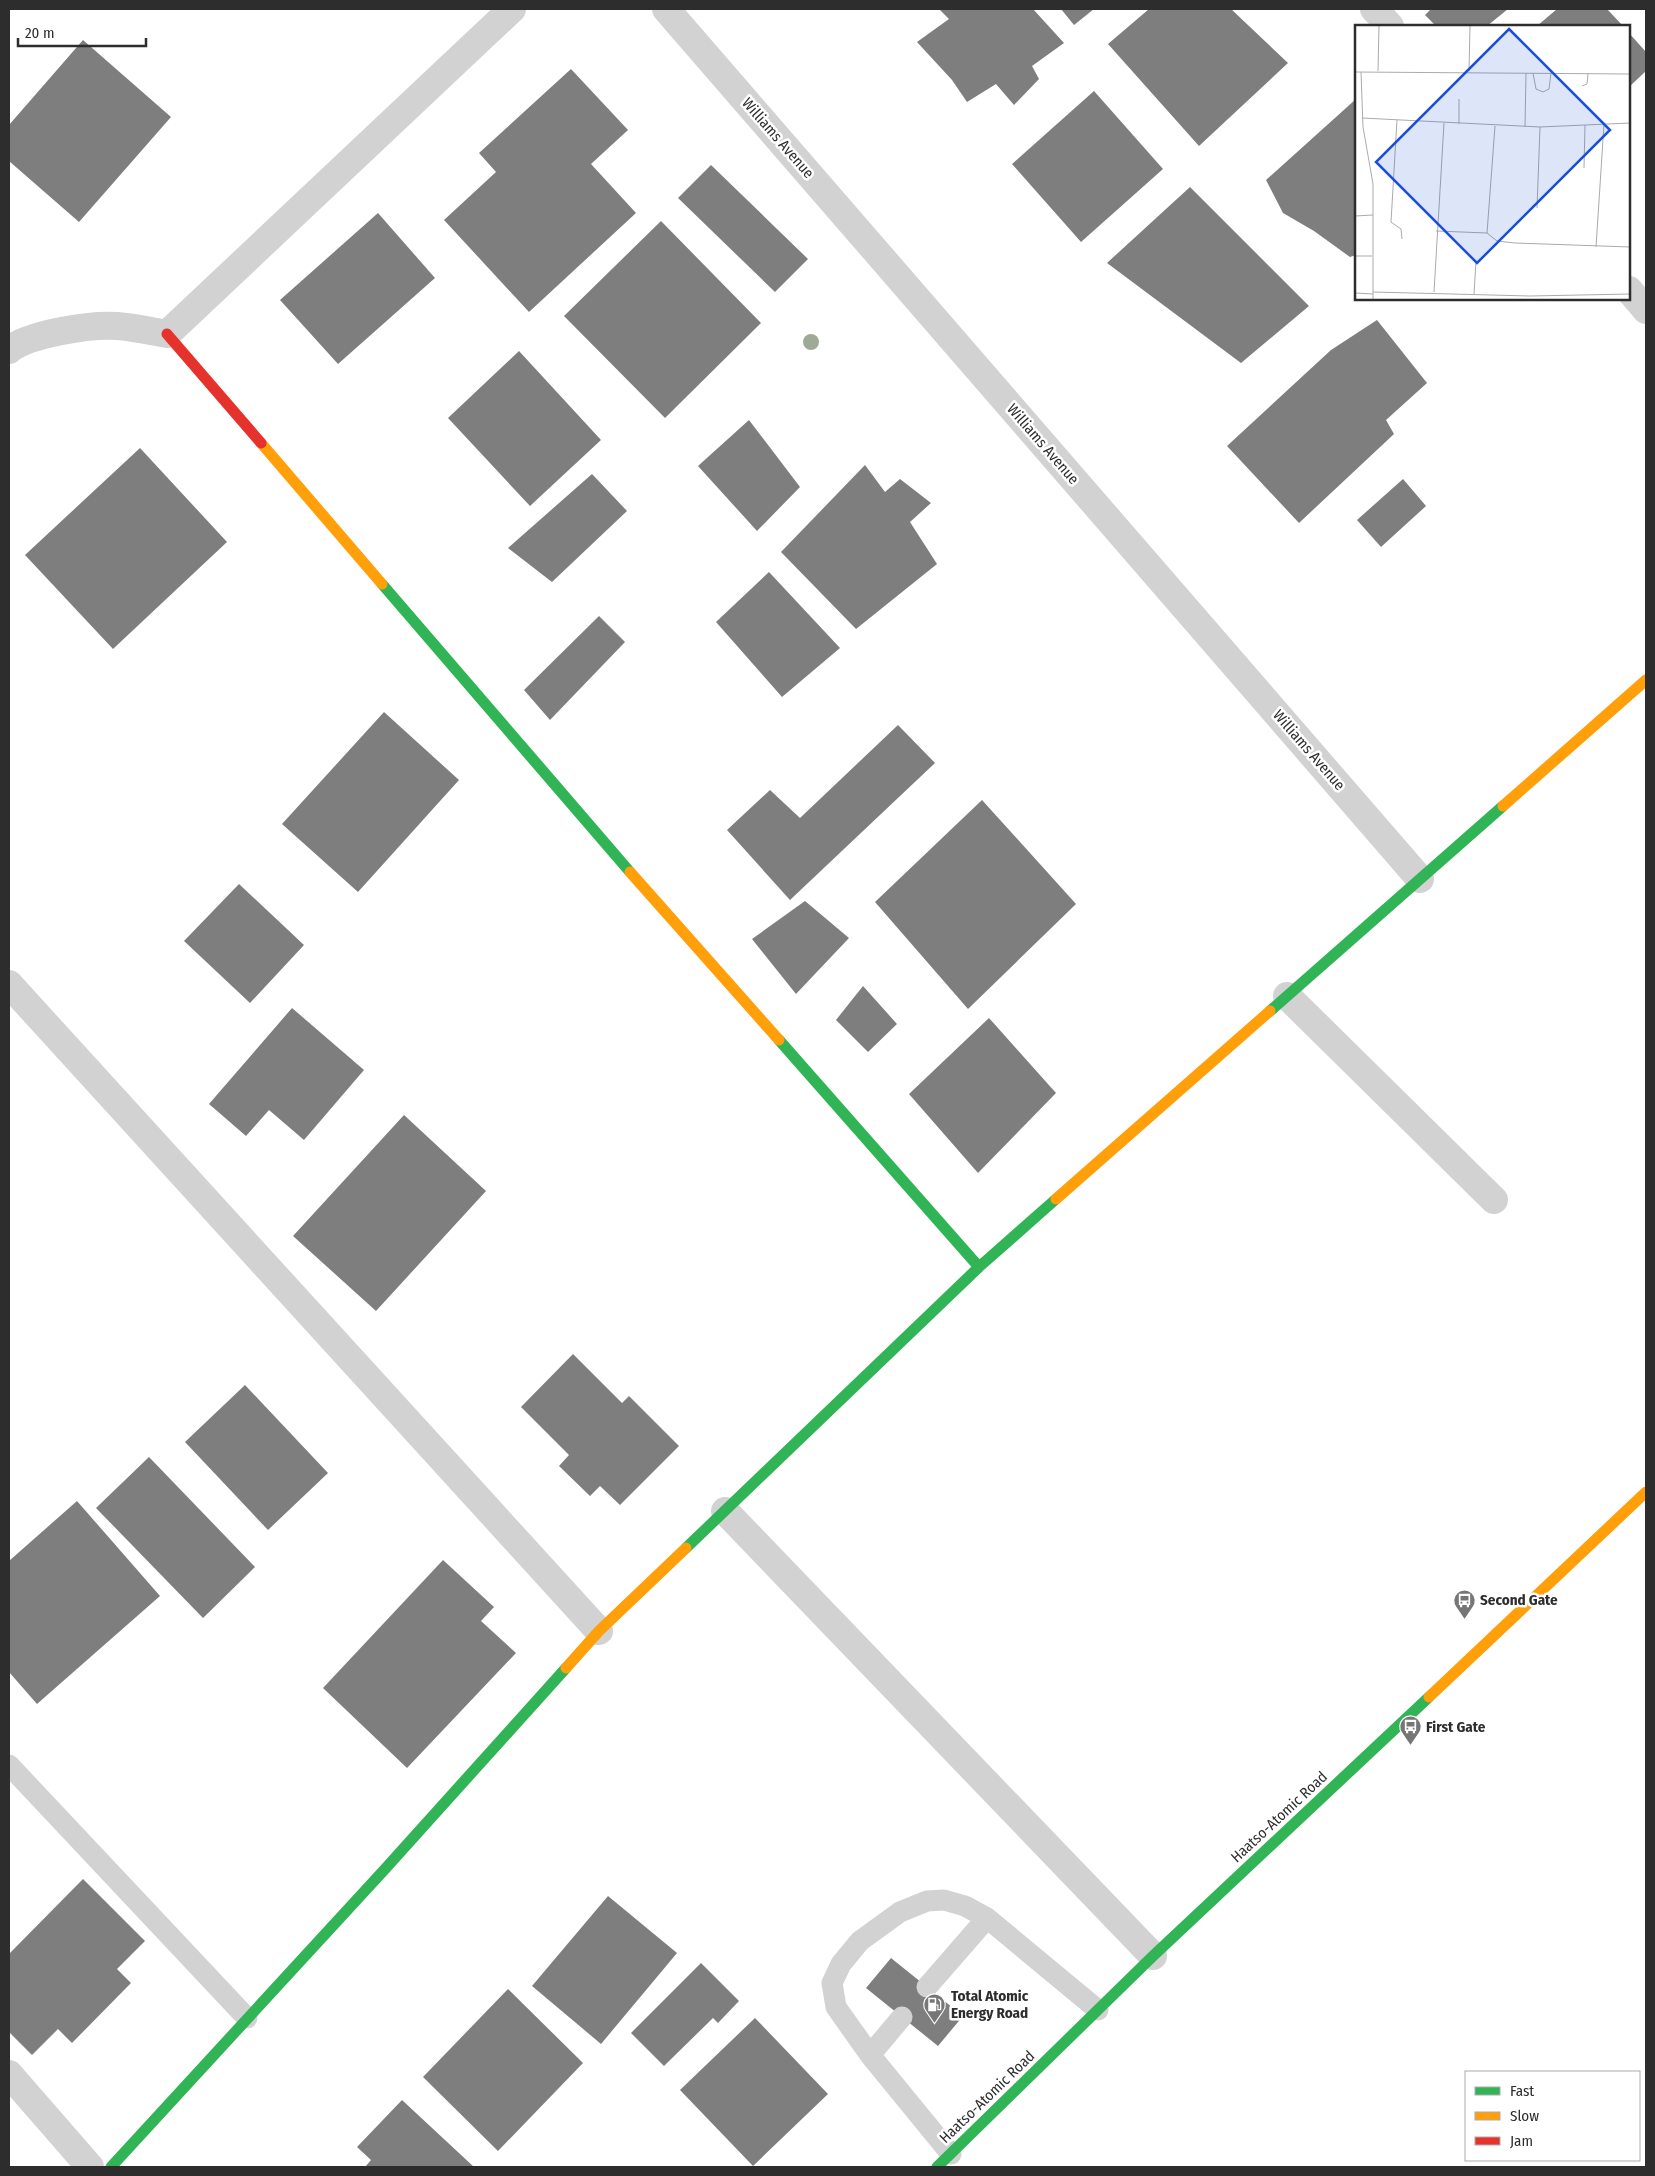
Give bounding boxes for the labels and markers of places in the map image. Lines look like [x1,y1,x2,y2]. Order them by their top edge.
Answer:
bus stop icon: Second Gate [1452,1588,1476,1619]
place label: Second Gate [1480,1591,1558,1609]
bus stop icon: First Gate [1398,1715,1422,1746]
place label: First Gate [1426,1718,1486,1736]
place label: Total Atomic Energy Road [951,1987,1029,2022]
fuel station icon: Total Atomic Energy Road [923,1993,947,2024]

